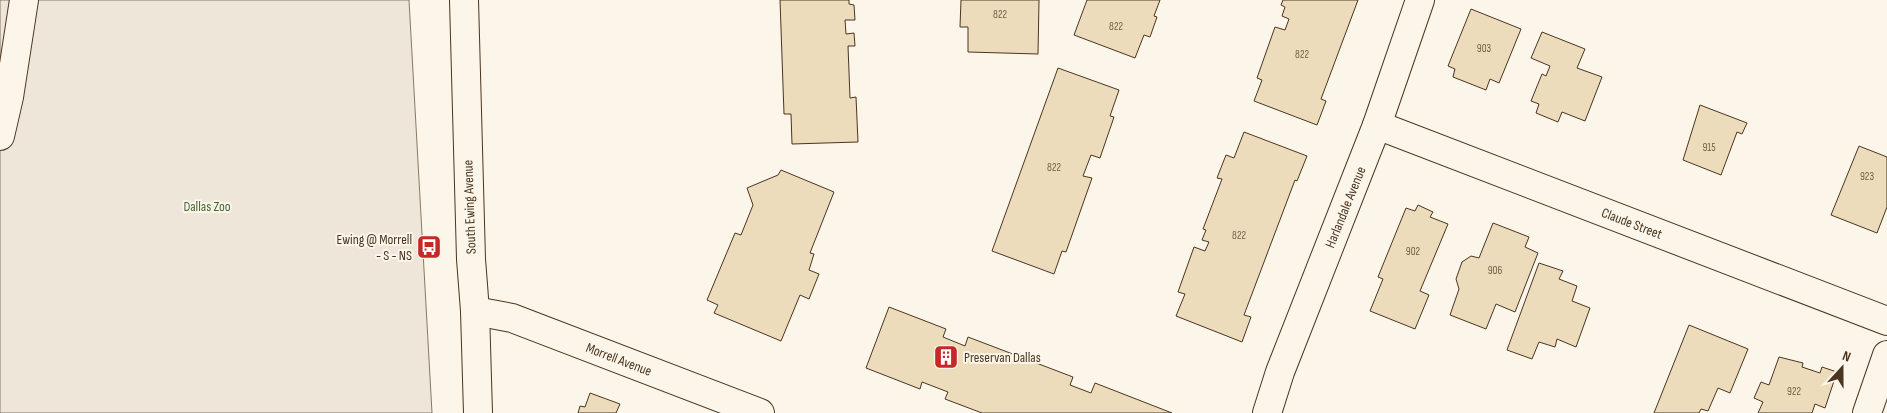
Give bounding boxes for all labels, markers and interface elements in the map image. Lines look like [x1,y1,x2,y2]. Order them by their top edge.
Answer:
house number: 822 [993,8,1007,21]
house number: 822 [1109,20,1123,33]
house number: 903 [1477,42,1492,55]
house number: 822 [1295,48,1309,61]
house number: 915 [1702,141,1716,154]
street label: South Ewing Avenue [459,160,480,254]
house number: 822 [1047,161,1061,174]
street label: Harlandale Avenue [1321,164,1370,250]
house number: 923 [1860,170,1874,183]
park label: Dallas Zoo [183,198,231,215]
street label: Claude Street [1599,204,1665,243]
house number: 822 [1232,229,1246,242]
place label: Ewing @ Morrell - S - NS [337,231,412,264]
bus stop icon: Ewing @ Morrell - S - NS [416,234,442,260]
house number: 902 [1406,245,1421,258]
house number: 906 [1488,264,1502,277]
street label: Morrell Avenue [583,339,654,380]
north arrow [1817,343,1867,393]
building icon: Preservan Dallas [933,344,959,370]
text: N [1840,347,1853,366]
place label: Preservan Dallas [964,349,1041,366]
house number: 922 [1787,385,1801,398]

